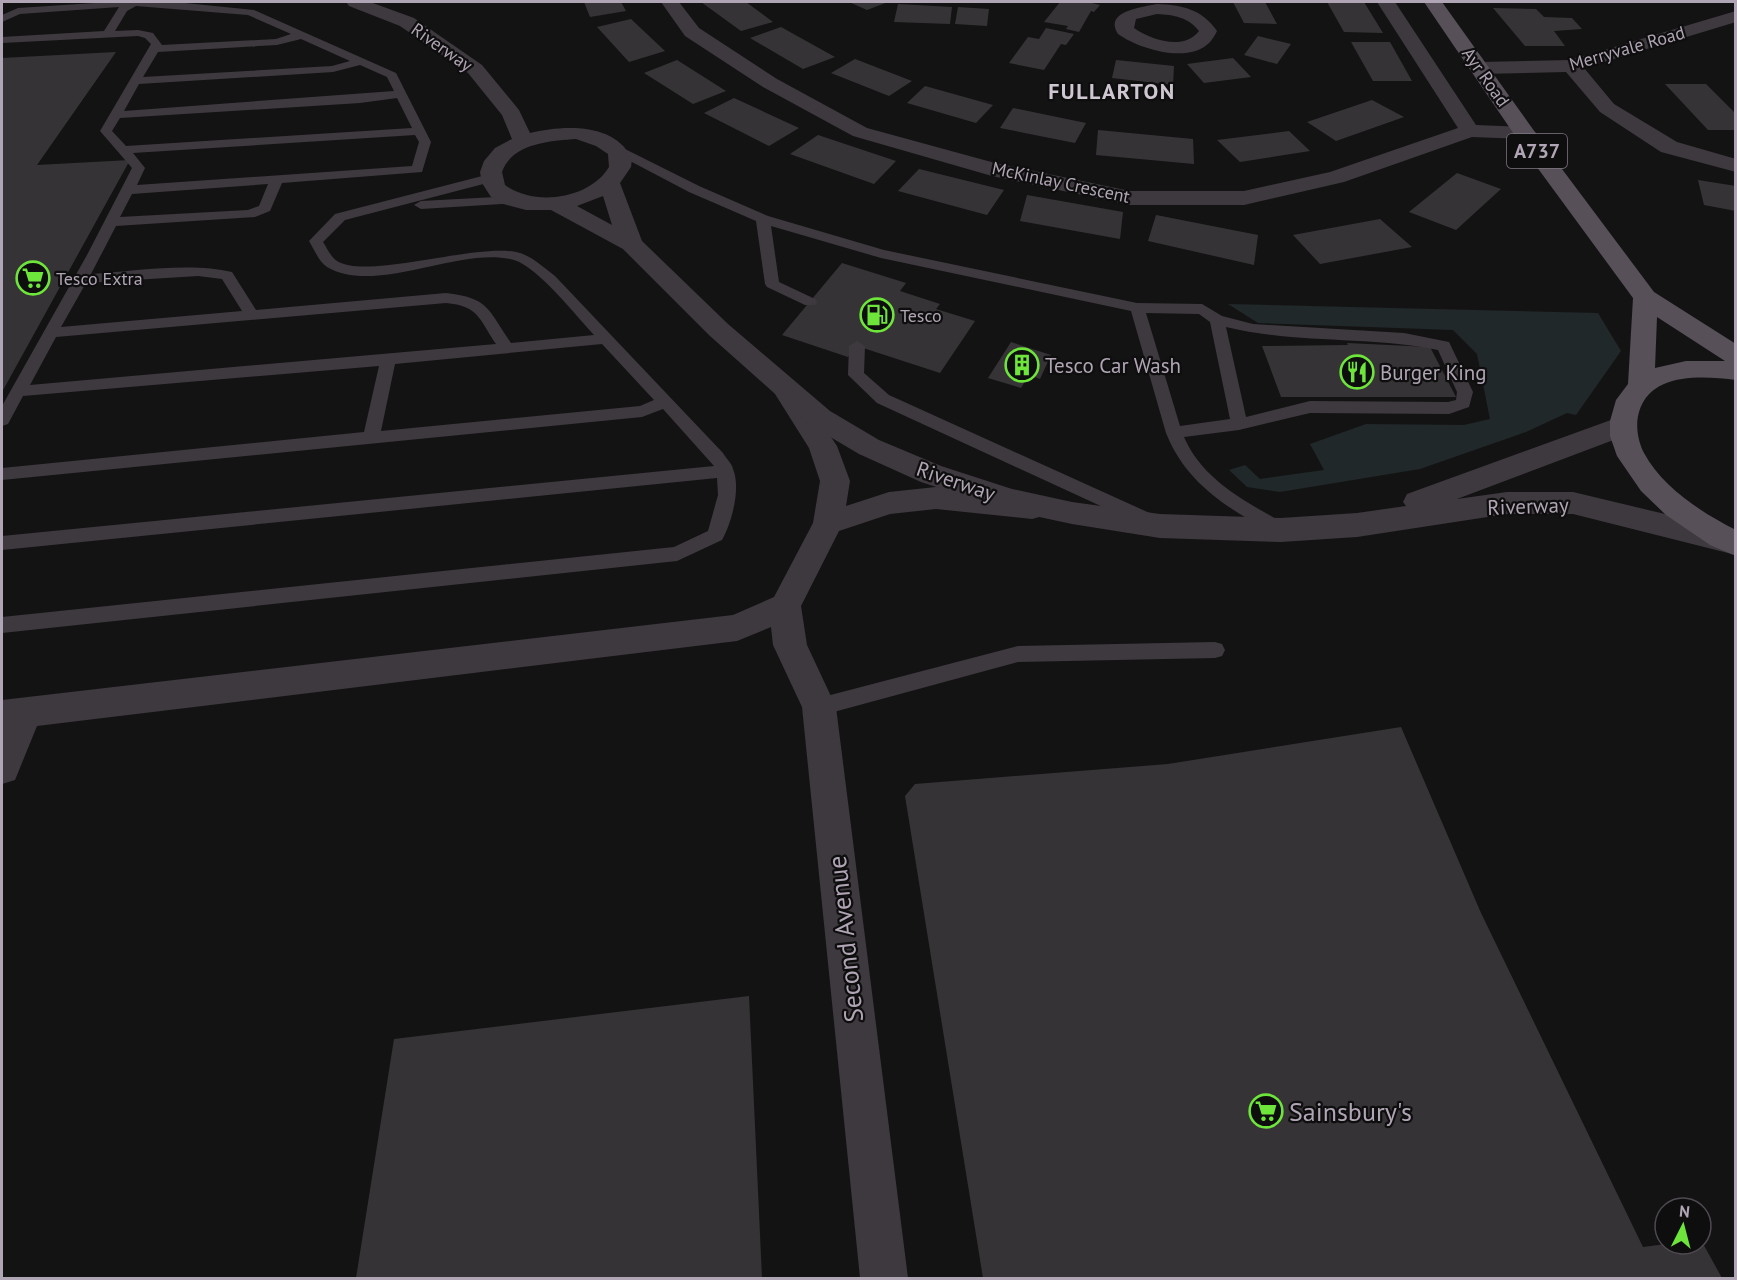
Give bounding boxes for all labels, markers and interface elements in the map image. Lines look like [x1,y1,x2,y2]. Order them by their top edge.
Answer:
street label: Riverway [407,18,478,77]
street label: Merryvale Road [1567,21,1687,75]
street label: Ayr Road [1457,43,1515,111]
district label: FULLARTON [1048,77,1176,105]
road number: A737 [1507,134,1567,168]
street label: McKinlay Crescent [990,156,1132,208]
supermarket icon: Tesco Extra [15,260,51,296]
place label: Tesco Extra [56,267,143,290]
fuel station icon: Tesco [859,297,895,333]
place label: Tesco [900,304,942,327]
building icon: Tesco Car Wash [1004,347,1040,383]
place label: Tesco Car Wash [1045,352,1181,379]
restaurant icon: Burger King [1339,354,1375,390]
place label: Burger King [1380,359,1487,386]
street label: Riverway [913,455,999,507]
street label: Riverway [1487,491,1569,521]
street label: Second Avenue [820,854,870,1024]
supermarket icon: Sainsbury's [1248,1093,1284,1129]
place label: Sainsbury's [1289,1095,1412,1128]
north arrow [1653,1196,1713,1256]
text: N [1678,1201,1691,1222]

